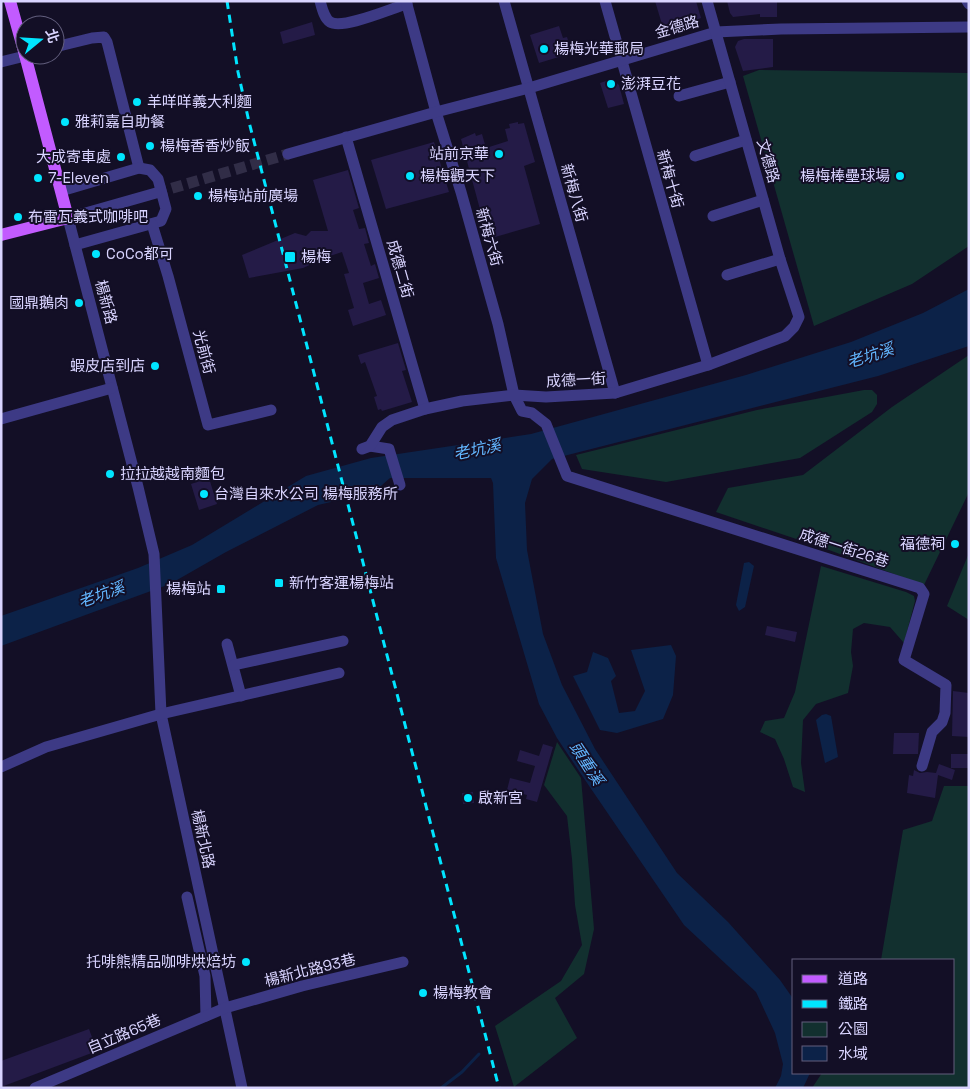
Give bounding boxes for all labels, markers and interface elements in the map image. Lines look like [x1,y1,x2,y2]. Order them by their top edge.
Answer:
street label: 金德路 [653,11,701,42]
north arrow [15,15,65,65]
text: 北 [42,27,63,45]
place label: 楊梅光華郵局 [554,39,644,58]
marker: 楊梅光華郵局 [538,43,550,55]
place label: 澎湃豆花 [621,74,681,93]
marker: 澎湃豆花 [605,78,617,90]
place label: 羊咩咩義大利麵 [147,92,252,111]
marker: 羊咩咩義大利麵 [131,96,143,108]
place label: 雅莉嘉自助餐 [75,112,165,131]
marker: 雅莉嘉自助餐 [59,116,71,128]
place label: 楊梅香香炒飯 [160,136,250,155]
street label: 文德路 [753,137,784,185]
marker: 楊梅香香炒飯 [144,140,156,152]
place label: 站前京華 [429,144,489,163]
place label: 大成寄車處 [36,147,111,166]
street label: 新梅十街 [653,147,688,210]
marker: 站前京華 [493,148,505,160]
marker: 大成寄車處 [115,151,127,163]
street label: 新梅八街 [557,161,592,224]
place label: 楊梅觀天下 [420,166,495,185]
place label: 楊梅棒壘球場 [800,166,890,185]
place label: 7-Eleven [48,168,109,187]
marker: 楊梅觀天下 [404,170,416,182]
marker: 楊梅棒壘球場 [894,170,906,182]
marker: 7-Eleven [32,172,44,184]
place label: 楊梅站前廣場 [208,186,298,205]
marker: 楊梅站前廣場 [192,190,204,202]
street label: 新梅六街 [472,205,507,268]
place label: 布雷瓦義式咖啡吧 [28,207,148,226]
marker: 布雷瓦義式咖啡吧 [12,211,24,223]
street label: 成德二街 [383,237,418,300]
place label: CoCo都可 [106,244,174,263]
place label: 楊梅 [301,247,331,266]
marker: CoCo都可 [90,248,102,260]
marker: 楊梅 [283,250,297,264]
street label: 楊新路 [91,278,121,326]
place label: 國鼎鵝肉 [9,293,69,312]
marker: 國鼎鵝肉 [73,297,85,309]
street label: 光前街 [189,328,219,376]
water label: 老坑溪 [844,337,898,373]
place label: 蝦皮店到店 [70,356,145,375]
marker: 蝦皮店到店 [149,360,161,372]
street label: 成德一街 [546,368,606,391]
water label: 老坑溪 [451,434,505,465]
place label: 拉拉越越南麵包 [120,464,225,483]
marker: 拉拉越越南麵包 [104,468,116,480]
place label: 台灣自來水公司 楊梅服務所 [214,484,398,503]
marker: 台灣自來水公司 楊梅服務所 [198,488,210,500]
street label: 成德一街26巷 [797,524,891,571]
place label: 福德祠 [900,534,945,553]
marker: 福德祠 [949,538,961,550]
place label: 新竹客運楊梅站 [289,573,394,592]
water label: 老坑溪 [75,576,129,613]
marker: 新竹客運楊梅站 [273,577,285,589]
place label: 楊梅站 [166,579,211,598]
marker: 楊梅站 [215,583,227,595]
water label: 頭重溪 [565,737,610,791]
place label: 啟新宮 [478,788,523,807]
marker: 啟新宮 [462,792,474,804]
street label: 楊新北路 [188,808,219,870]
street label: 楊新北路93巷 [262,949,357,990]
place label: 托啡熊精品咖啡烘焙坊 [86,952,236,971]
marker: 托啡熊精品咖啡烘焙坊 [240,956,252,968]
legend [792,959,955,1074]
text: 道路 [838,969,868,988]
place label: 楊梅教會 [433,983,493,1002]
marker: 楊梅教會 [417,987,429,999]
text: 鐵路 [838,994,868,1013]
street label: 自立路65巷 [84,1010,163,1058]
text: 公園 [838,1019,868,1038]
text: 水域 [838,1044,868,1063]

